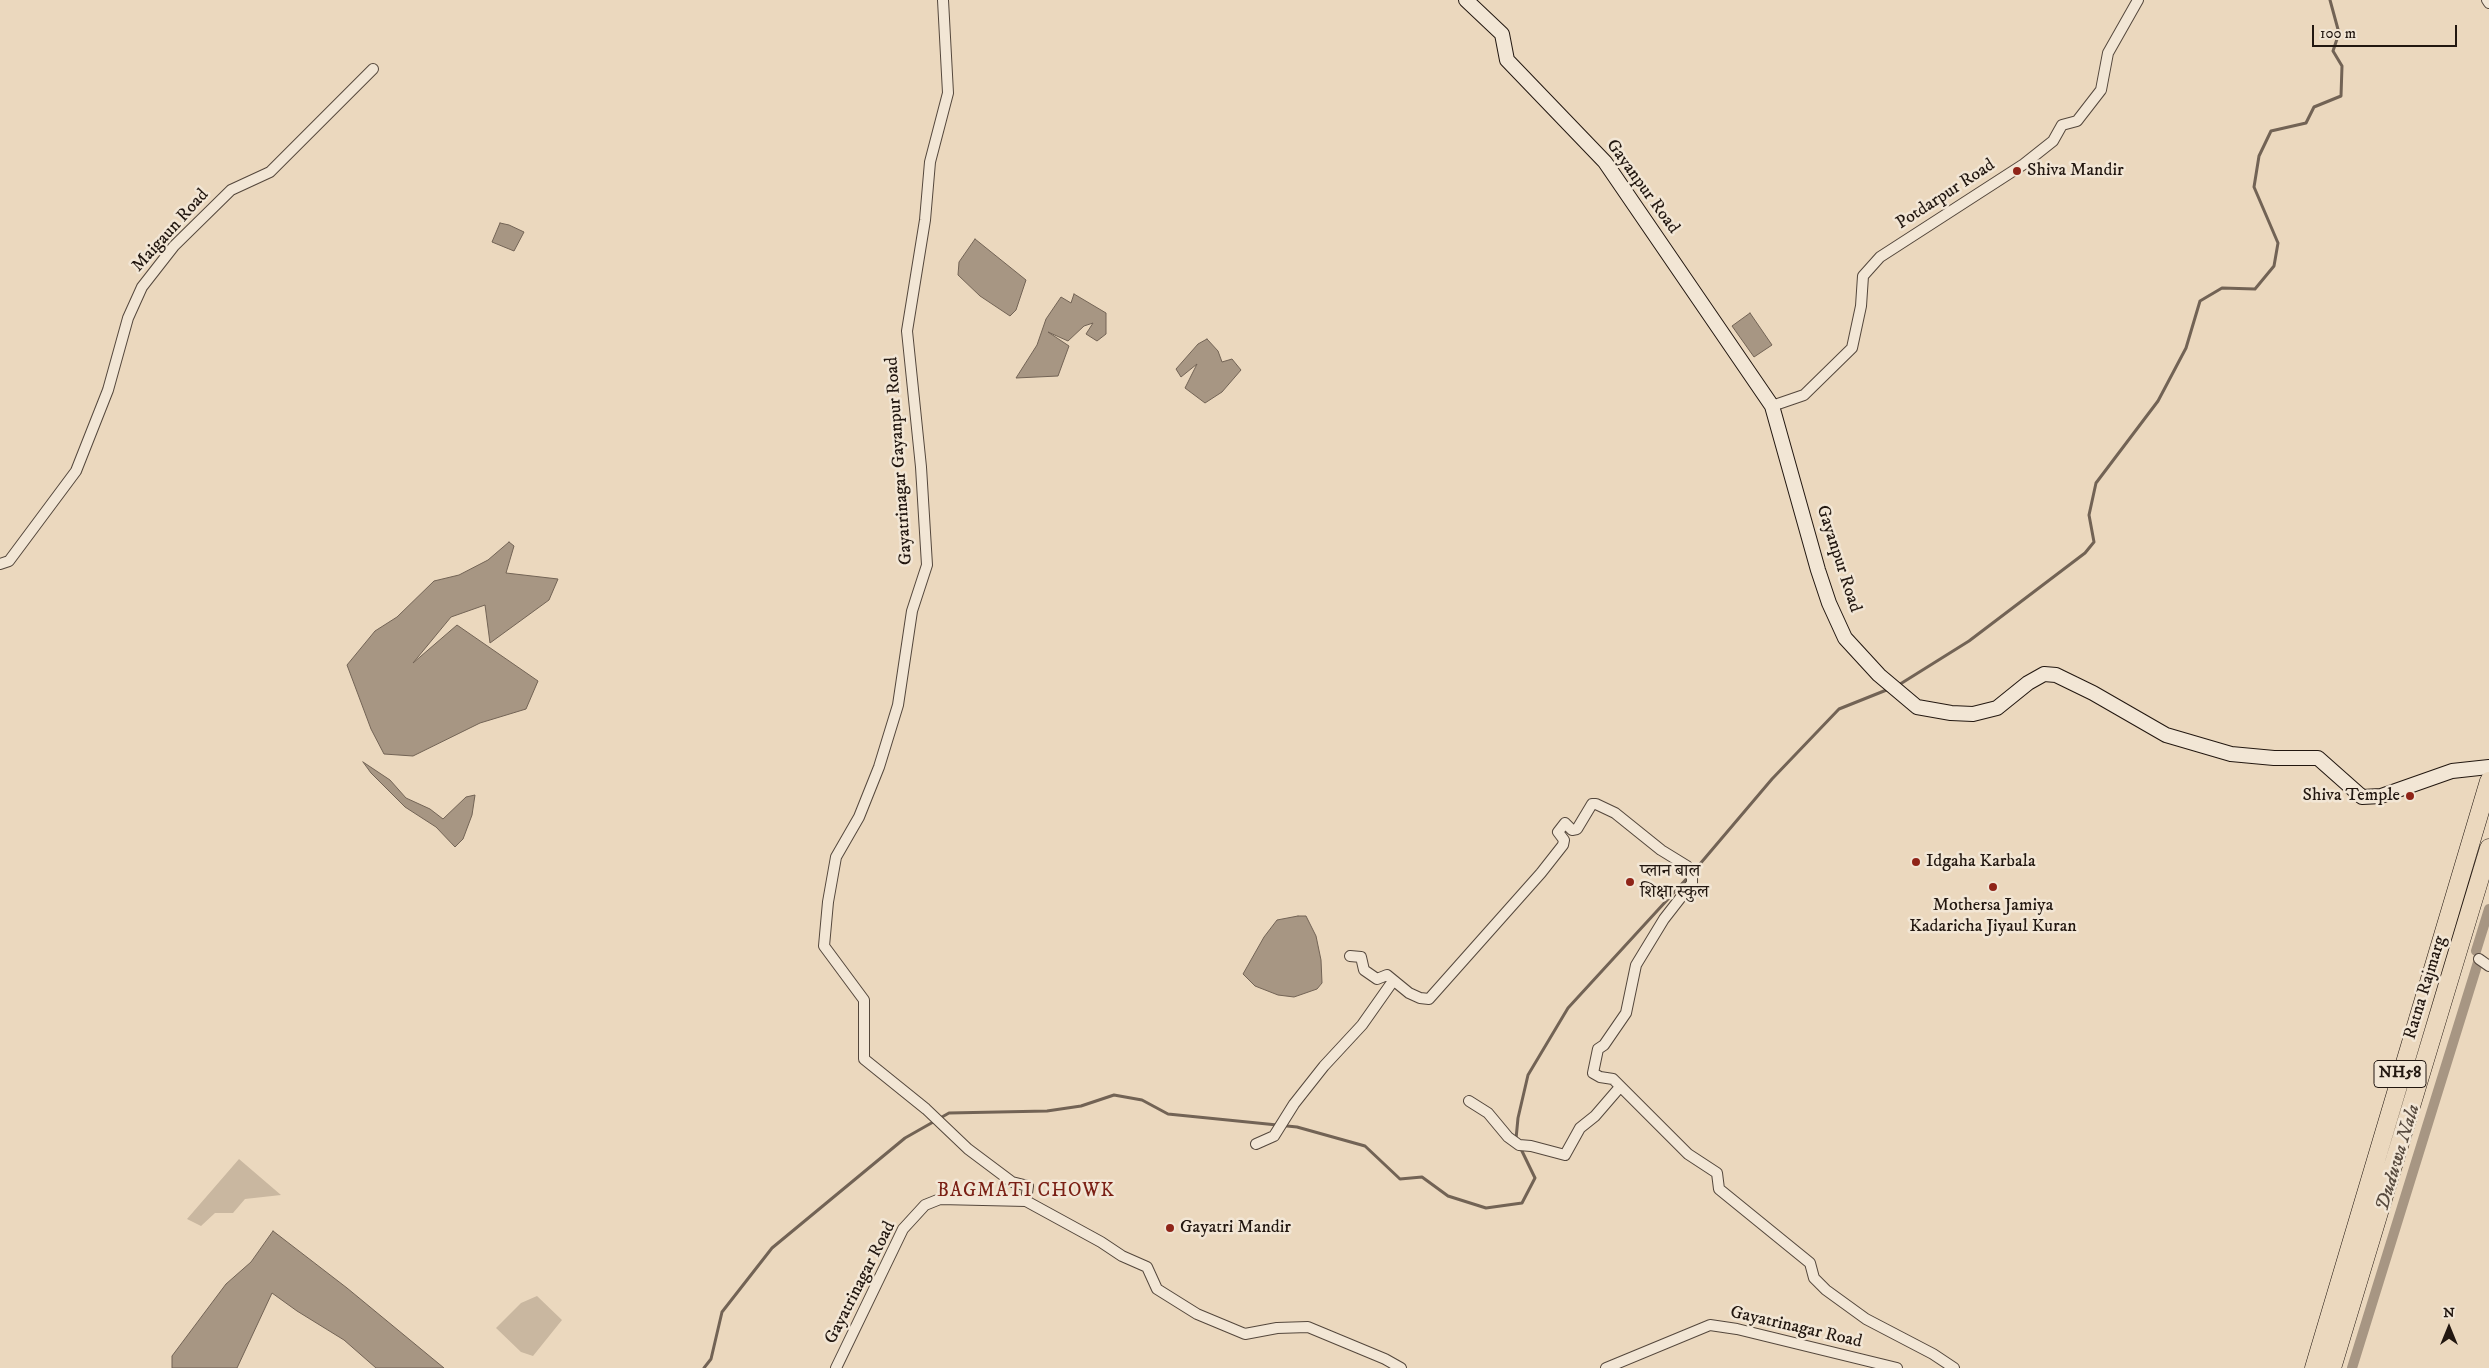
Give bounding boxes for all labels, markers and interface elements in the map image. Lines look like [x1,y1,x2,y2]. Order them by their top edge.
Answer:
scale bar [2314,15,2459,47]
text: 100 m [2320,24,2356,43]
street label: Gayanpur Road [1601,136,1683,238]
street label: Potdarpur Road [1893,155,1999,235]
place label: Shiva Mandir [2027,160,2124,182]
marker: Shiva Mandir [2011,165,2023,177]
street label: Maigaun Road [128,185,214,277]
street label: Gayatrinagar Gayanpur Road [882,356,918,566]
street label: Gayanpur Road [1811,503,1865,615]
place label: Shiva Temple [2303,785,2400,807]
marker: Shiva Temple [2404,790,2416,802]
place label: Idgaha Karbala [1926,851,2036,873]
marker: Idgaha Karbala [1910,856,1922,868]
place label: प्लान बाल शिक्षा स्कुल [1640,861,1709,904]
marker: प्लान बाल शिक्षा स्कुल [1624,876,1636,888]
marker: Mothersa Jamiya Kadaricha Jiyaul Kuran [1987,881,1999,893]
place label: Mothersa Jamiya Kadaricha Jiyaul Kuran [1909,895,2077,938]
street label: Ratna Rajmarg [2400,934,2452,1042]
road number: NH58 [2374,1060,2426,1088]
water label: Duduwa Nala [2372,1102,2426,1214]
district label: BAGMATI CHOWK [935,1181,1117,1203]
place label: Gayatri Mandir [1180,1217,1291,1239]
street label: Gayatrinagar Road [821,1218,901,1348]
marker: Gayatri Mandir [1164,1222,1176,1234]
street label: Gayatrinagar Road [1728,1302,1864,1354]
north arrow [2424,1303,2474,1353]
text: N [2443,1304,2455,1322]

